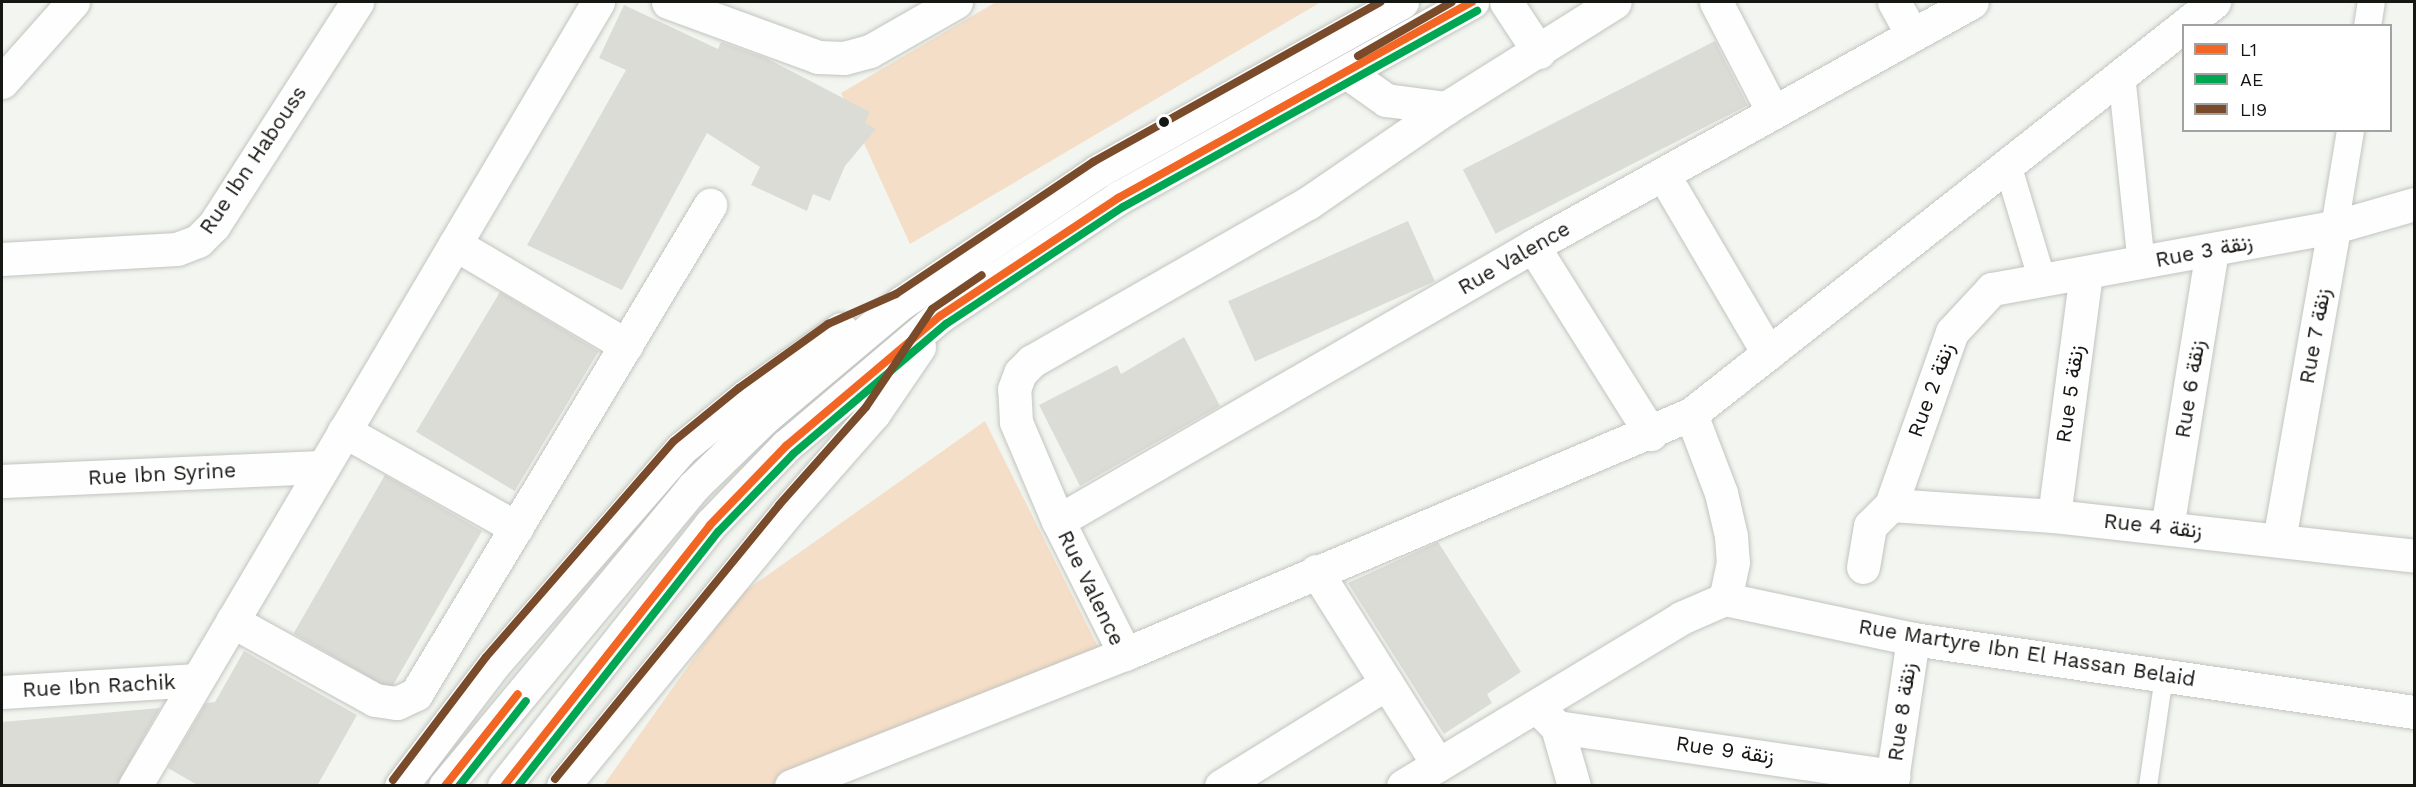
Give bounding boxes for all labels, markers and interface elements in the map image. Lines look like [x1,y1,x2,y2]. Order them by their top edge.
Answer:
legend [2182,24,2392,132]
text: L1 [2240,39,2257,60]
text: AE [2240,69,2263,90]
street label: Rue Ibn Habouss [194,81,312,239]
text: LI9 [2240,99,2267,120]
unlabelled marker [1158,116,1170,128]
street label: Rue Valence [1453,216,1575,300]
street label: Rue 3 زنقة [2153,229,2255,273]
street label: Rue 7 زنقة [2294,286,2336,386]
street label: Rue 6 زنقة [2170,338,2210,440]
street label: Rue 2 زنقة [1902,339,1960,441]
street label: Rue 5 زنقة [2051,344,2089,444]
street label: Rue Ibn Syrine [87,458,237,490]
street label: Rue 4 زنقة [2102,508,2204,544]
street label: Rue Valence [1052,526,1130,650]
street label: Rue Martyre Ibn El Hassan Belaid [1856,614,2198,692]
street label: Rue 8 زنقة [1883,661,1921,763]
street label: Rue Ibn Rachik [22,669,176,703]
street label: Rue 9 زنقة [1674,731,1776,769]

